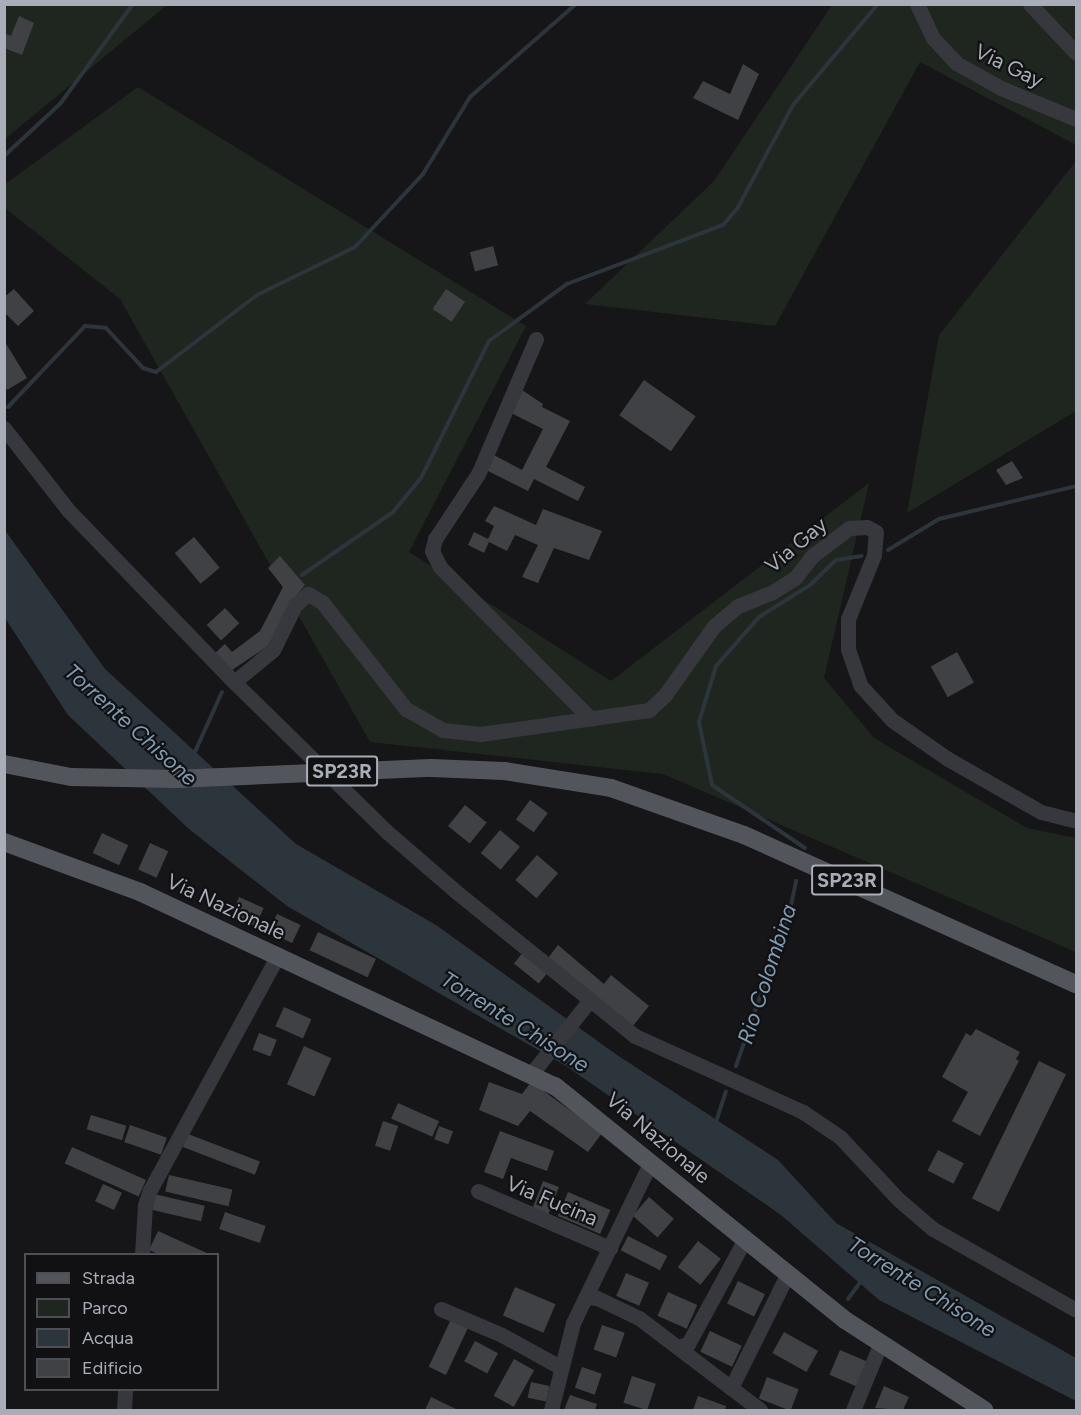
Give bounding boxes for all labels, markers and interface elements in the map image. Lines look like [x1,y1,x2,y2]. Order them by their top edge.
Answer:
street label: Via Gay [971,39,1047,93]
street label: Via Gay [760,512,832,578]
water label: Torrente Chisone [59,658,203,792]
road number: SP23R [306,754,378,788]
road number: SP23R [811,863,883,897]
street label: Via Nazionale [163,868,289,946]
water label: Rio Colombina [732,901,802,1047]
water label: Torrente Chisone [436,966,594,1078]
street label: Via Nazionale [601,1087,715,1189]
street label: Via Fucina [502,1170,602,1232]
water label: Torrente Chisone [843,1231,1001,1343]
legend [24,1253,219,1391]
text: Strada [82,1267,135,1289]
text: Parco [82,1297,128,1319]
text: Acqua [82,1327,133,1349]
text: Edificio [82,1357,143,1379]

